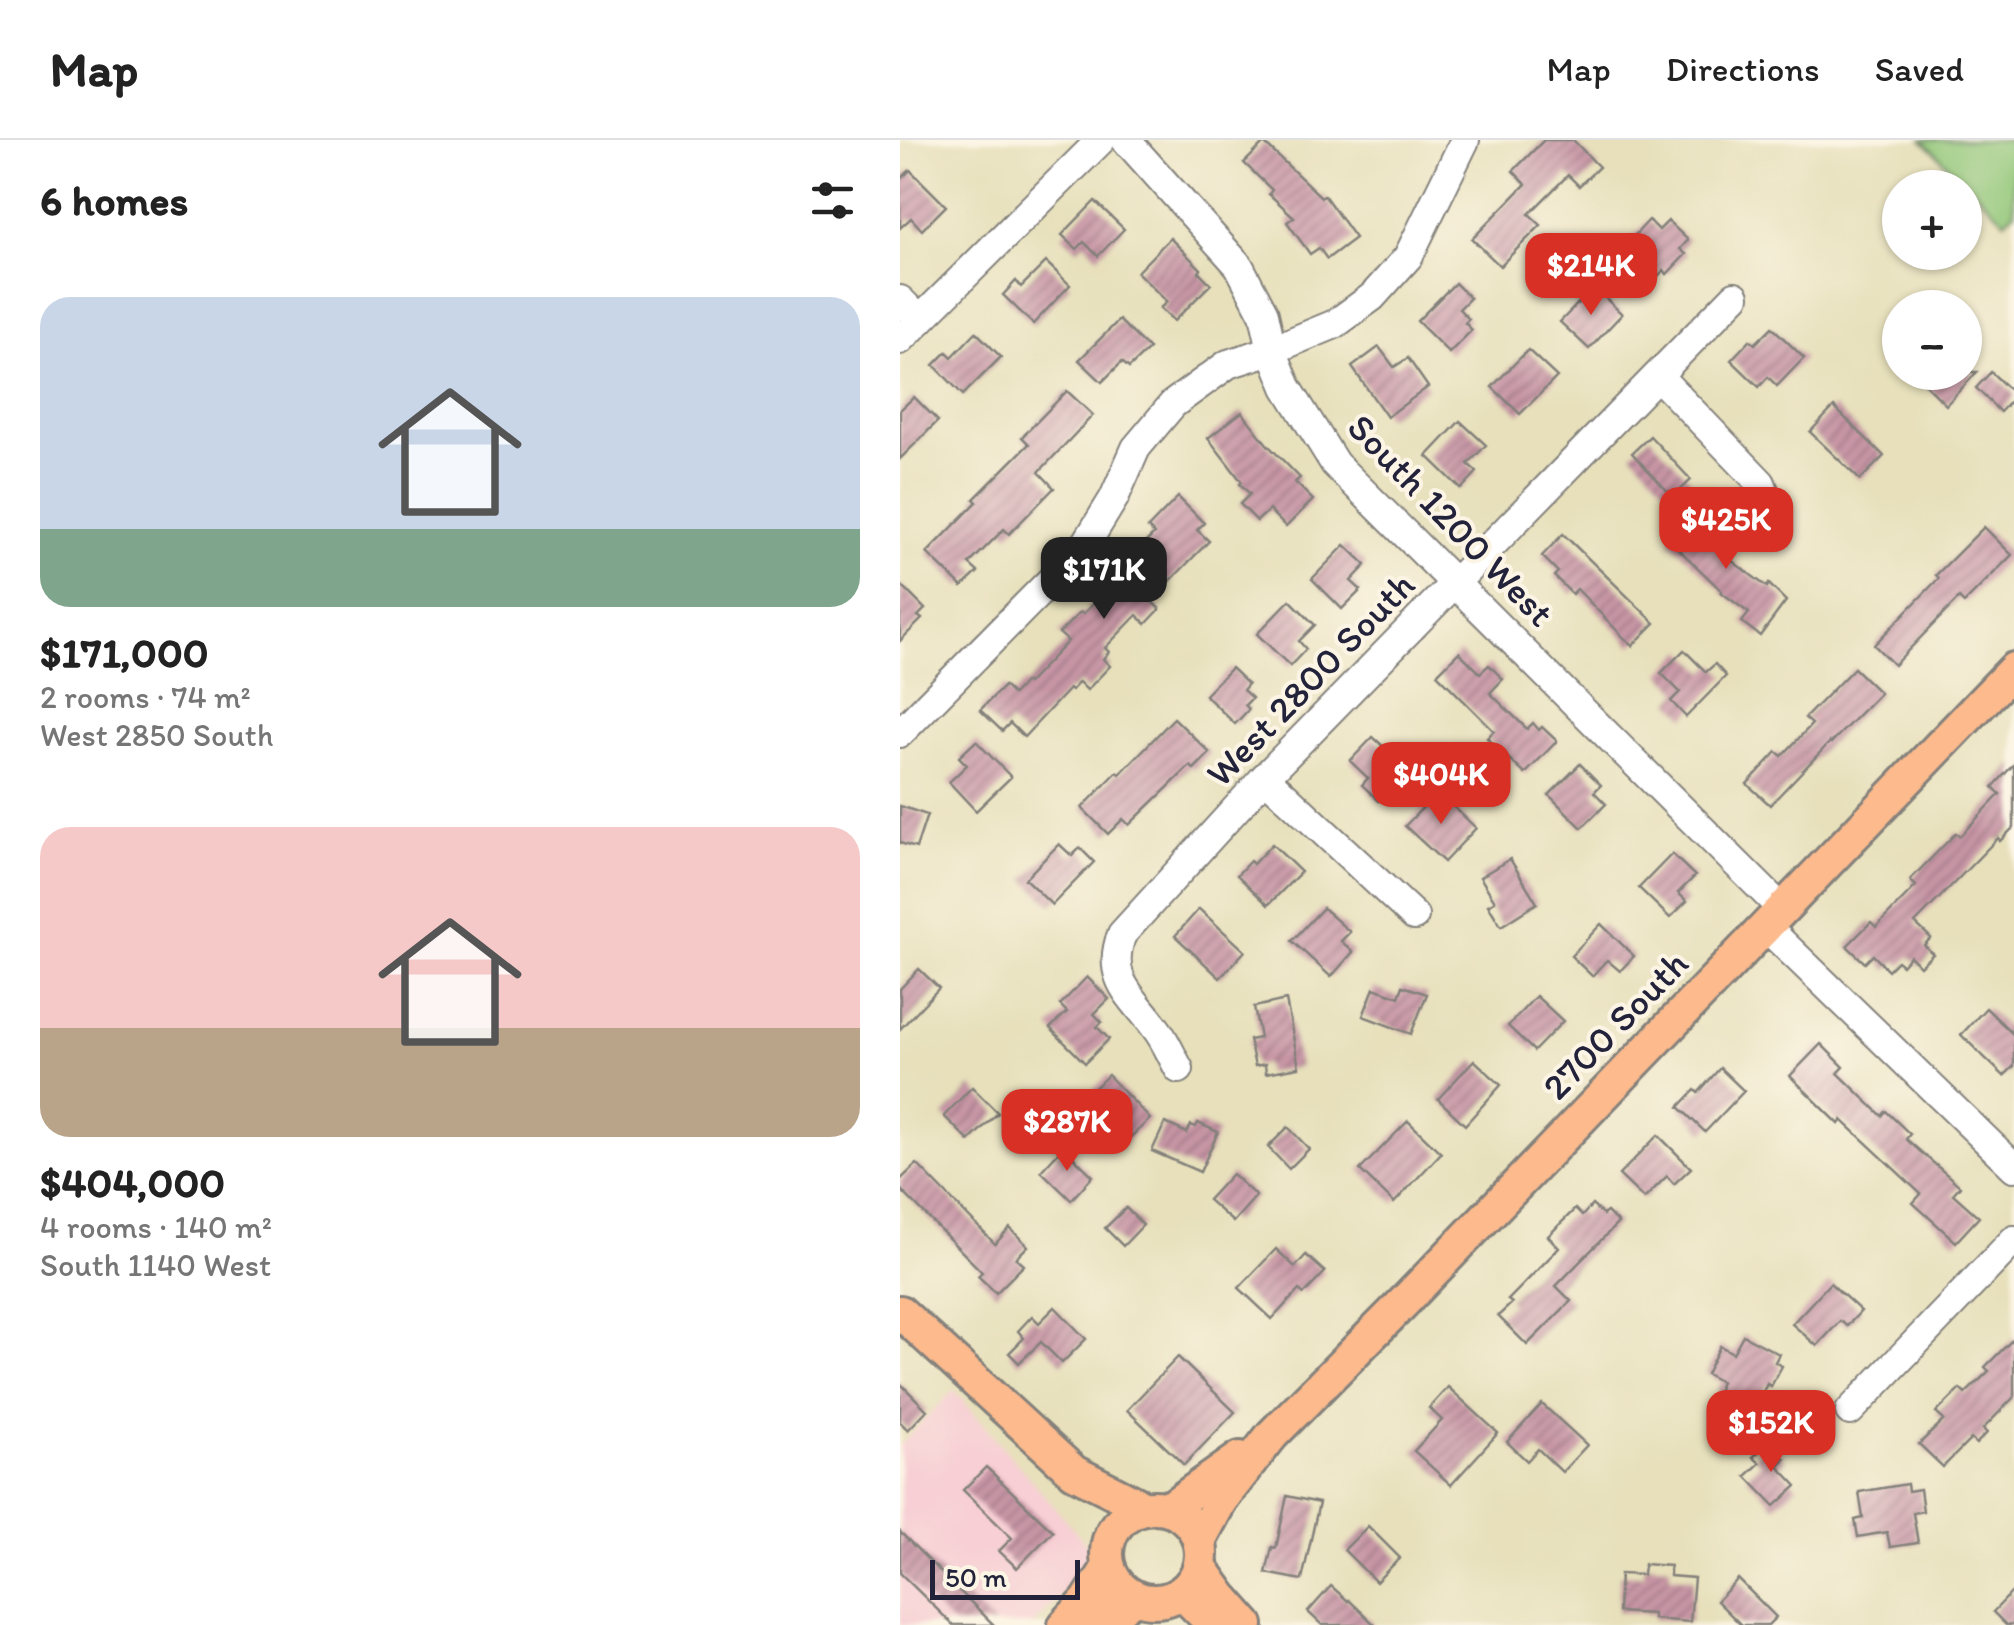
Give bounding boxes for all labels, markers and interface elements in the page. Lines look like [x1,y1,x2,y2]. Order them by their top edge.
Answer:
text: Map [50,40,138,98]
text: Map [1547,48,1611,90]
text: Directions [1666,48,1820,90]
text: Saved [1875,48,1964,90]
map controls [1882,170,1982,390]
button: + [1882,170,1982,270]
icon: filters [805,173,860,228]
text: 6 homes [40,175,188,226]
pin: $214K [1521,233,1661,318]
text: $214K [1547,246,1635,284]
button: − [1882,290,1982,390]
icon: home [360,362,540,542]
street label: South 1200 West [1338,404,1564,636]
pin: $425K [1656,487,1796,572]
text: $425K [1681,500,1771,538]
pin: $171K [1034,537,1174,622]
text: $171K [1063,550,1145,588]
street label: West 2800 South [1196,562,1424,796]
text: $171,000 [40,627,209,678]
text: 2 rooms · 74 m² [40,678,251,716]
text: West 2850 South [40,716,273,754]
pin: $404K [1371,742,1511,827]
text: $404K [1394,755,1488,793]
icon: home [360,892,540,1072]
street label: 2700 South [1533,941,1697,1109]
pin: $287K [997,1089,1137,1174]
text: $287K [1024,1102,1110,1140]
text: $404,000 [40,1157,225,1208]
text: 4 rooms · 140 m² [40,1208,272,1246]
text: South 1140 West [40,1246,271,1284]
pin: $152K [1701,1390,1841,1475]
text: $152K [1728,1403,1814,1441]
scale bar [930,1555,1080,1600]
text: 50 m [945,1560,1007,1594]

